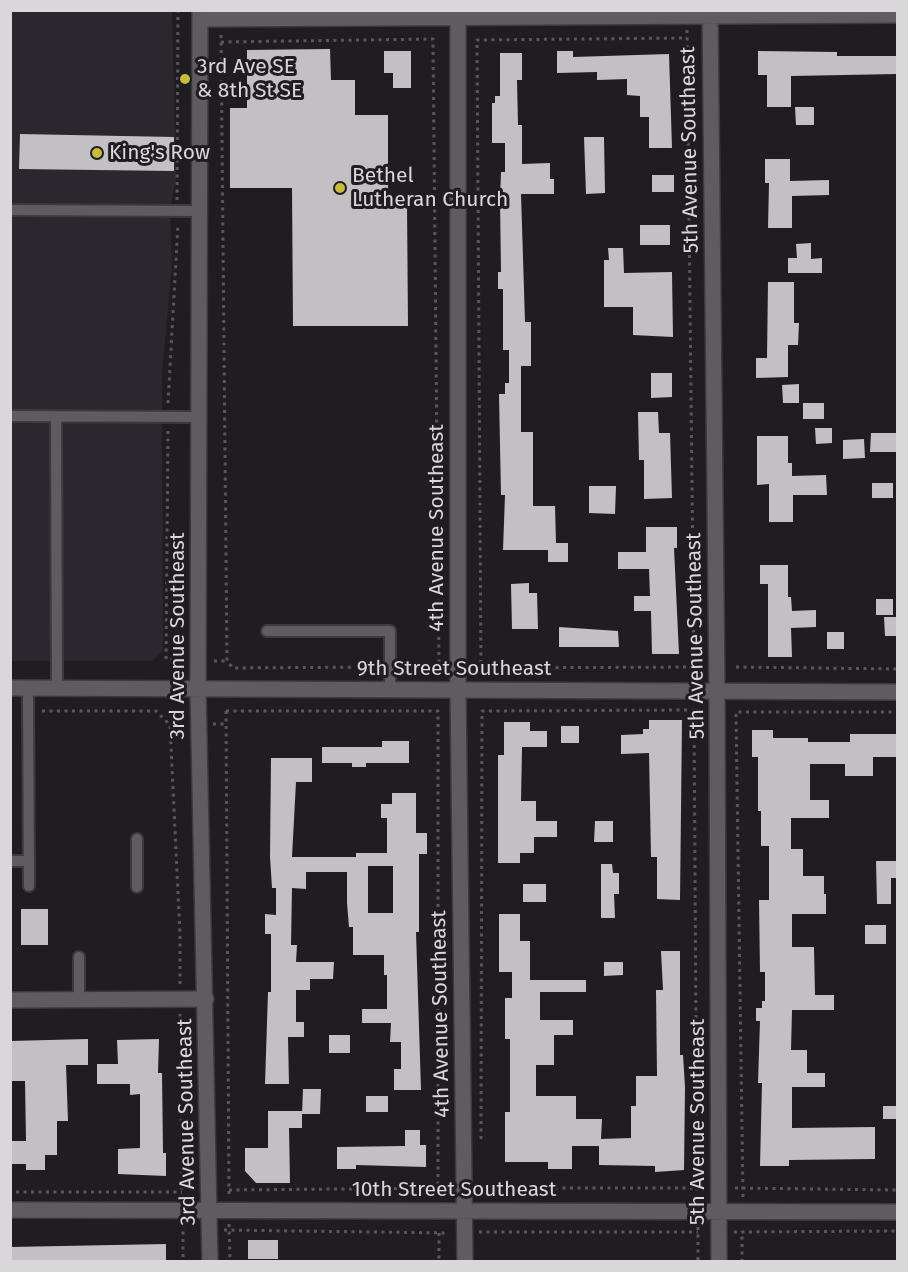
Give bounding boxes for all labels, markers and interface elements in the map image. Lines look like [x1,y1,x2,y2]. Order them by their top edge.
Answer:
street label: 5th Avenue Southeast [676,46,704,254]
place label: 3rd Ave SE & 8th St SE [197,54,302,104]
marker: 3rd Ave SE & 8th St SE [178,72,192,86]
place label: King's Row [109,140,210,166]
marker: King's Row [90,146,104,160]
place label: Bethel Lutheran Church [352,163,508,213]
marker: Bethel Lutheran Church [333,181,347,195]
street label: 4th Avenue Southeast [424,424,450,632]
street label: 5th Avenue Southeast [682,532,710,740]
street label: 3rd Avenue Southeast [165,533,191,739]
street label: 9th Street Southeast [357,656,551,682]
street label: 4th Avenue Southeast [427,910,455,1118]
street label: 3rd Avenue Southeast [173,1018,201,1226]
street label: 5th Avenue Southeast [685,1019,711,1225]
street label: 10th Street Southeast [352,1177,556,1203]

